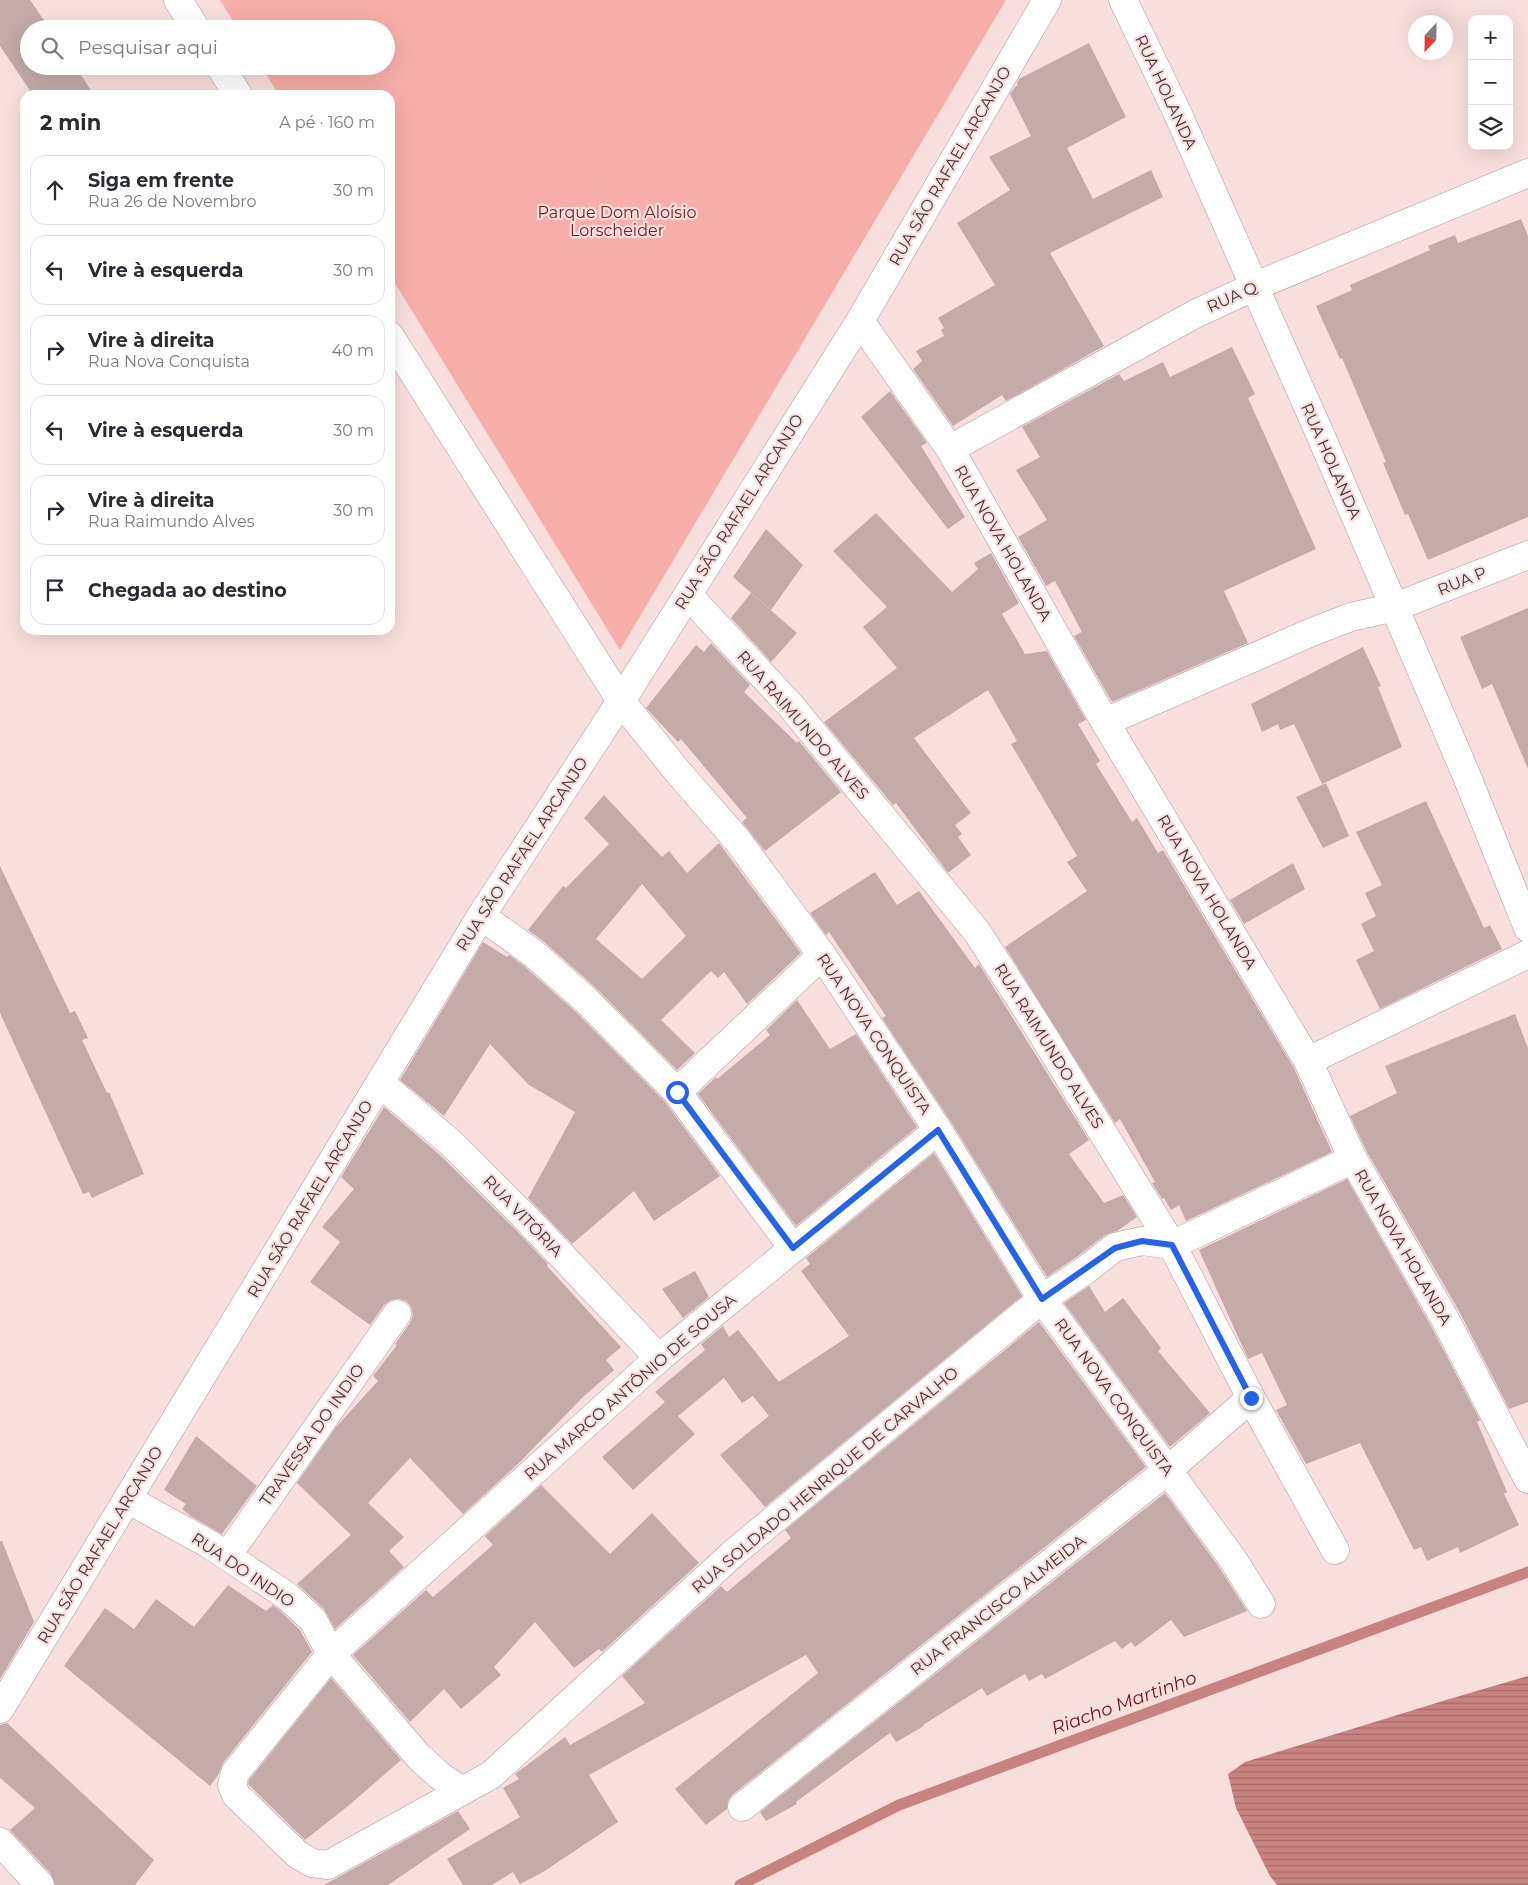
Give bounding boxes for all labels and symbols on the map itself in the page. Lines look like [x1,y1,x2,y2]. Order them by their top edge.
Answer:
north arrow [1408,15,1453,60]
street label: RUA HOLANDA [1131,32,1201,153]
street label: RUA SÃO RAFAEL ARCANJO [885,63,1015,269]
park label: Parque Dom Aloísio Lorscheider [537,203,697,240]
street label: RUA Q [1204,277,1261,316]
street label: RUA HOLANDA [1297,400,1365,522]
street label: RUA SÃO RAFAEL ARCANJO [671,411,807,613]
street label: RUA NOVA HOLANDA [951,462,1056,625]
street label: RUA P [1435,563,1489,599]
street label: RUA RAIMUNDO ALVES [733,647,873,803]
street label: RUA SÃO RAFAEL ARCANJO [452,754,592,954]
street label: RUA NOVA HOLANDA [1153,811,1261,973]
street label: RUA NOVA CONQUISTA [813,950,935,1118]
street label: RUA RAIMUNDO ALVES [990,960,1108,1132]
route start [666,1081,689,1104]
street label: RUA SÃO RAFAEL ARCANJO [243,1097,377,1301]
street label: RUA NOVA HOLANDA [1351,1166,1456,1329]
street label: RUA VITÓRIA [479,1171,567,1261]
street label: RUA MARCO ANTÔNIO DE SOUSA [520,1290,740,1484]
street label: RUA NOVA CONQUISTA [1050,1315,1178,1480]
street label: TRAVESSA DO INDIO [256,1360,368,1510]
street label: RUA SOLDADO HENRIQUE DE CARVALHO [688,1363,962,1597]
route end [1240,1387,1263,1410]
street label: RUA SÃO RAFAEL ARCANJO [33,1443,167,1647]
street label: RUA DO INDIO [188,1529,298,1611]
street label: RUA FRANCISCO ALMEIDA [907,1531,1090,1679]
water label: Riacho Martinho [1048,1667,1200,1739]

